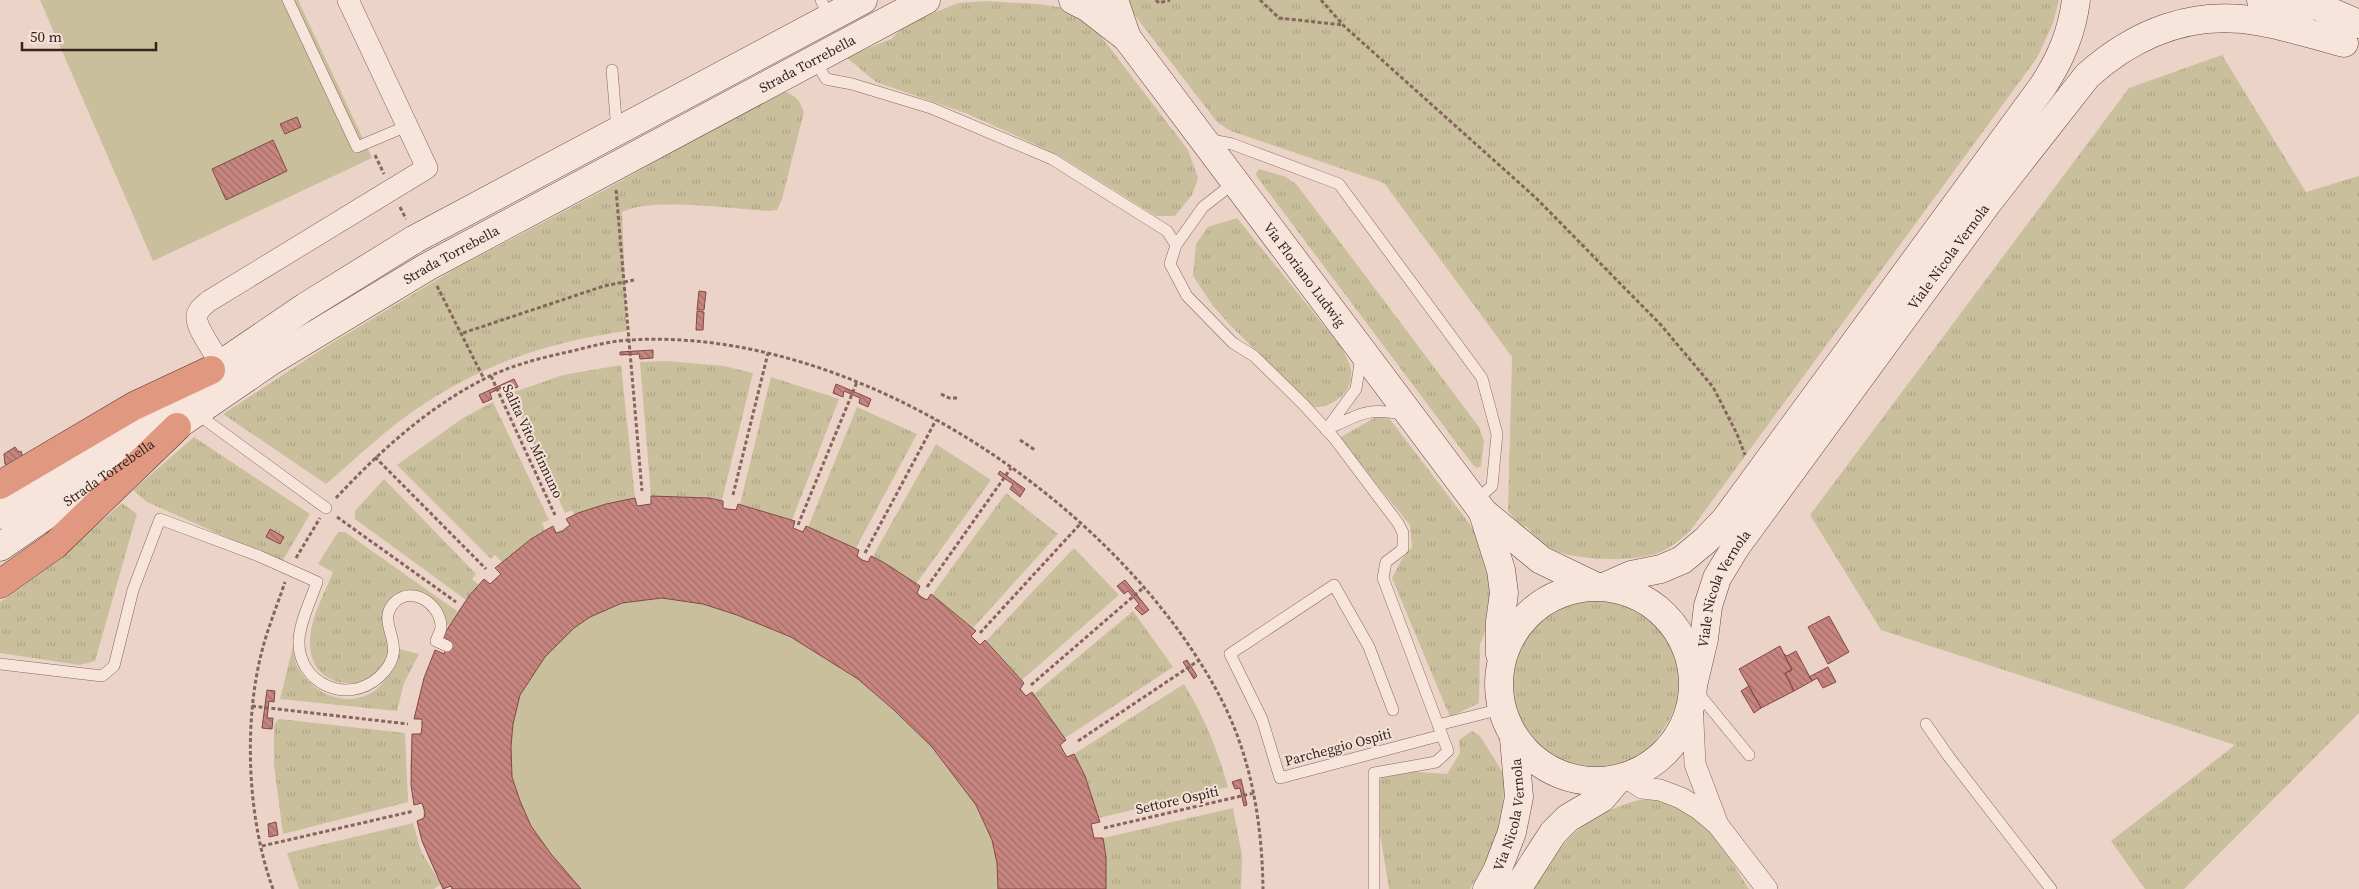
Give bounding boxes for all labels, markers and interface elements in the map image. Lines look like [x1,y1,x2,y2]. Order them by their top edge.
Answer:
scale bar [22,20,156,52]
text: 50 m [30,26,62,47]
street label: Strada Torrebella [755,29,860,98]
street label: Viale Nicola Vernola [1903,199,1994,314]
street label: Via Floriano Ludwig [1259,218,1351,331]
street label: Strada Torrebella [399,220,504,289]
street label: Salita Vito Minnuno [498,381,568,502]
street label: Strada Torrebella [59,433,159,511]
street label: Viale Nicola Vernola [1692,525,1756,650]
street label: Parcheggio Ospiti [1282,723,1394,771]
street label: Via Nicola Vernola [1488,757,1529,874]
street label: Settore Ospiti [1134,781,1220,819]

